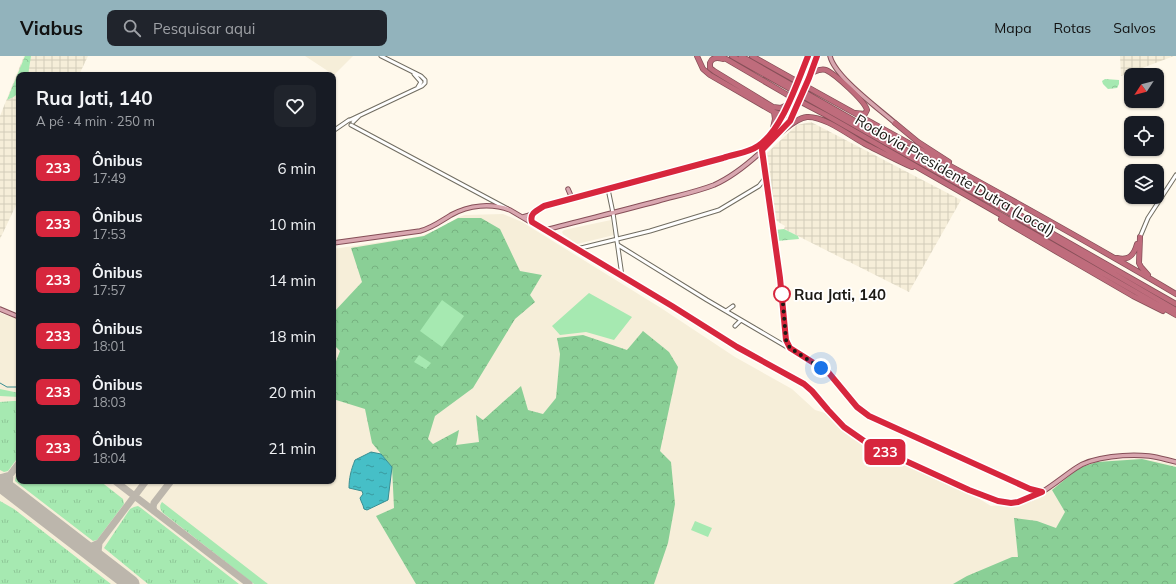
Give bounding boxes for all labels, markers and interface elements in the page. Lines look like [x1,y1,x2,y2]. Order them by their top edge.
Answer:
search box [107,10,387,46]
text: Viabus [20,16,83,40]
icon: search [121,17,143,39]
text: Pesquisar aqui [153,19,255,38]
text: Mapa [994,19,1032,37]
text: Rotas [1054,19,1091,37]
text: Salvos [1113,19,1156,37]
north arrow [1124,68,1164,108]
map controls [1124,68,1164,204]
button: heart [274,85,316,127]
text: Rua Jati, 140 [36,86,153,110]
street label: Rodovia Presidente Dutra (Local) [852,110,1058,240]
text: A pé · 4 min · 250 m [36,113,155,129]
button: locate [1124,116,1164,156]
text: Ônibus [92,151,143,170]
text: 233 [45,159,71,177]
text: 6 min [278,159,316,178]
button: layers [1124,164,1164,204]
text: 17:49 [92,170,126,186]
text: Ônibus [92,207,143,226]
text: 233 [45,215,71,233]
text: 10 min [269,215,316,234]
text: 17:53 [92,226,126,242]
text: Ônibus [92,263,143,282]
text: 233 [45,271,71,289]
text: 14 min [269,271,316,290]
text: 17:57 [92,282,126,298]
marker: Rua Jati, 140 [773,285,791,303]
place label: Rua Jati, 140 [794,285,886,304]
text: Ônibus [92,319,143,338]
text: 233 [45,327,71,345]
text: 18 min [269,327,316,346]
text: 18:01 [92,338,126,354]
your location [811,358,831,378]
text: Ônibus [92,375,143,394]
text: 233 [45,383,71,401]
text: 20 min [269,383,316,402]
text: 18:03 [92,394,126,410]
text: Ônibus [92,431,143,450]
text: 233 [45,439,71,457]
text: 21 min [269,439,316,458]
line badge: 233 [862,439,908,465]
text: 233 [872,443,898,461]
text: 18:04 [92,450,126,466]

